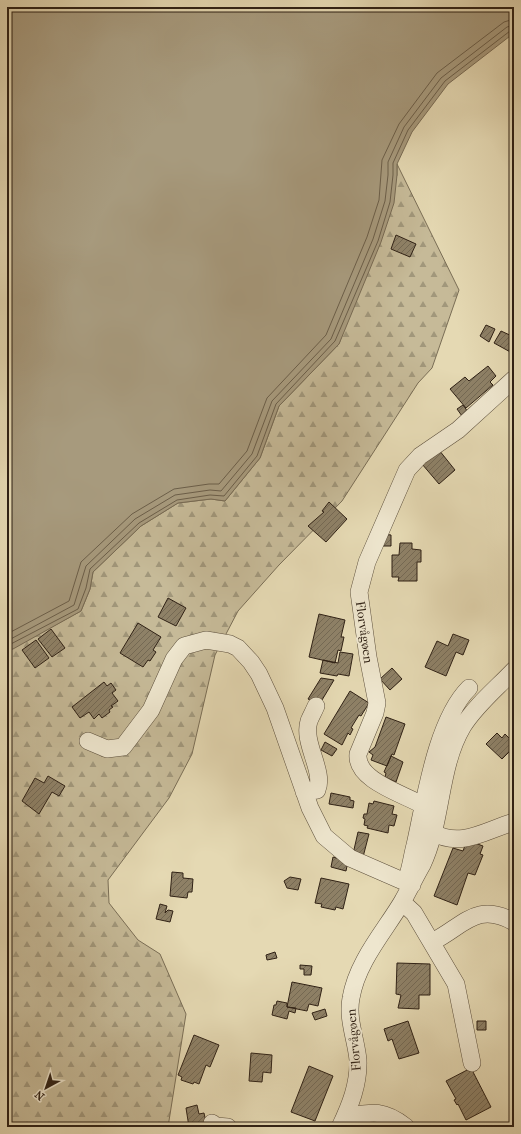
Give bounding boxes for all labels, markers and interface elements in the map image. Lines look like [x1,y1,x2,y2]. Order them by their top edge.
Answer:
street label: Florvågøen [353,600,376,665]
street label: Florvågøen [343,1008,364,1072]
north arrow [26,1068,66,1108]
text: N [32,1087,47,1103]

